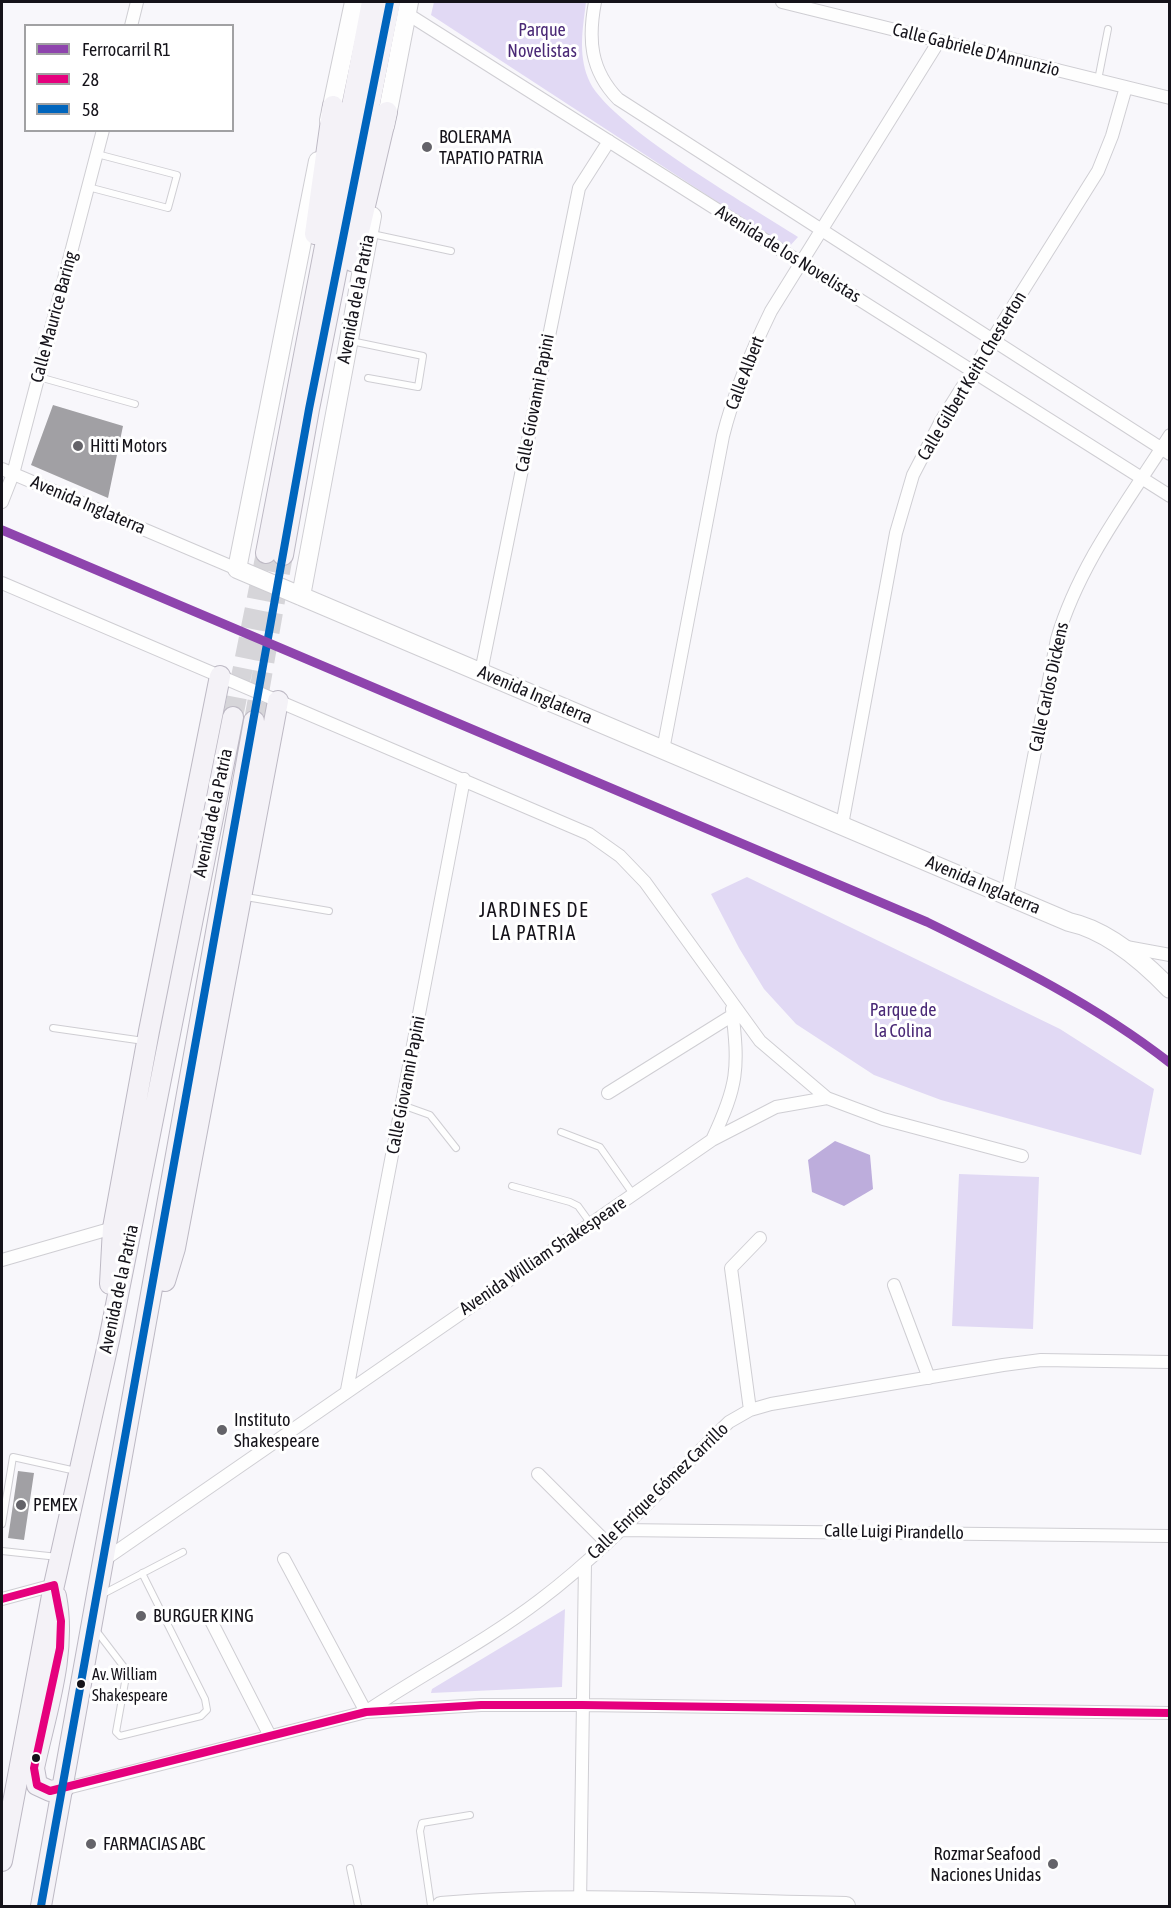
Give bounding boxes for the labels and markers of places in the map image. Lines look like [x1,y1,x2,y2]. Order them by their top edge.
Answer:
place label: BOLERAMA TAPATIO PATRIA [439,126,543,168]
marker: BOLERAMA TAPATIO PATRIA [420,140,434,154]
place label: Hitti Motors [90,435,167,457]
marker: Hitti Motors [71,439,85,453]
place label: Instituto Shakespeare [234,1409,319,1452]
marker: Instituto Shakespeare [215,1423,229,1437]
place label: PEMEX [33,1494,77,1516]
marker: PEMEX [14,1498,28,1512]
place label: BURGUER KING [153,1605,254,1627]
marker: BURGUER KING [134,1609,148,1623]
place label: Av. William Shakespeare [92,1665,168,1703]
marker: Av. William Shakespeare [75,1678,87,1690]
unlabelled marker [30,1752,42,1764]
place label: FARMACIAS ABC [103,1833,206,1855]
marker: FARMACIAS ABC [84,1837,98,1851]
place label: Rozmar Seafood Naciones Unidas [930,1843,1041,1886]
marker: Rozmar Seafood Naciones Unidas [1046,1857,1060,1871]

